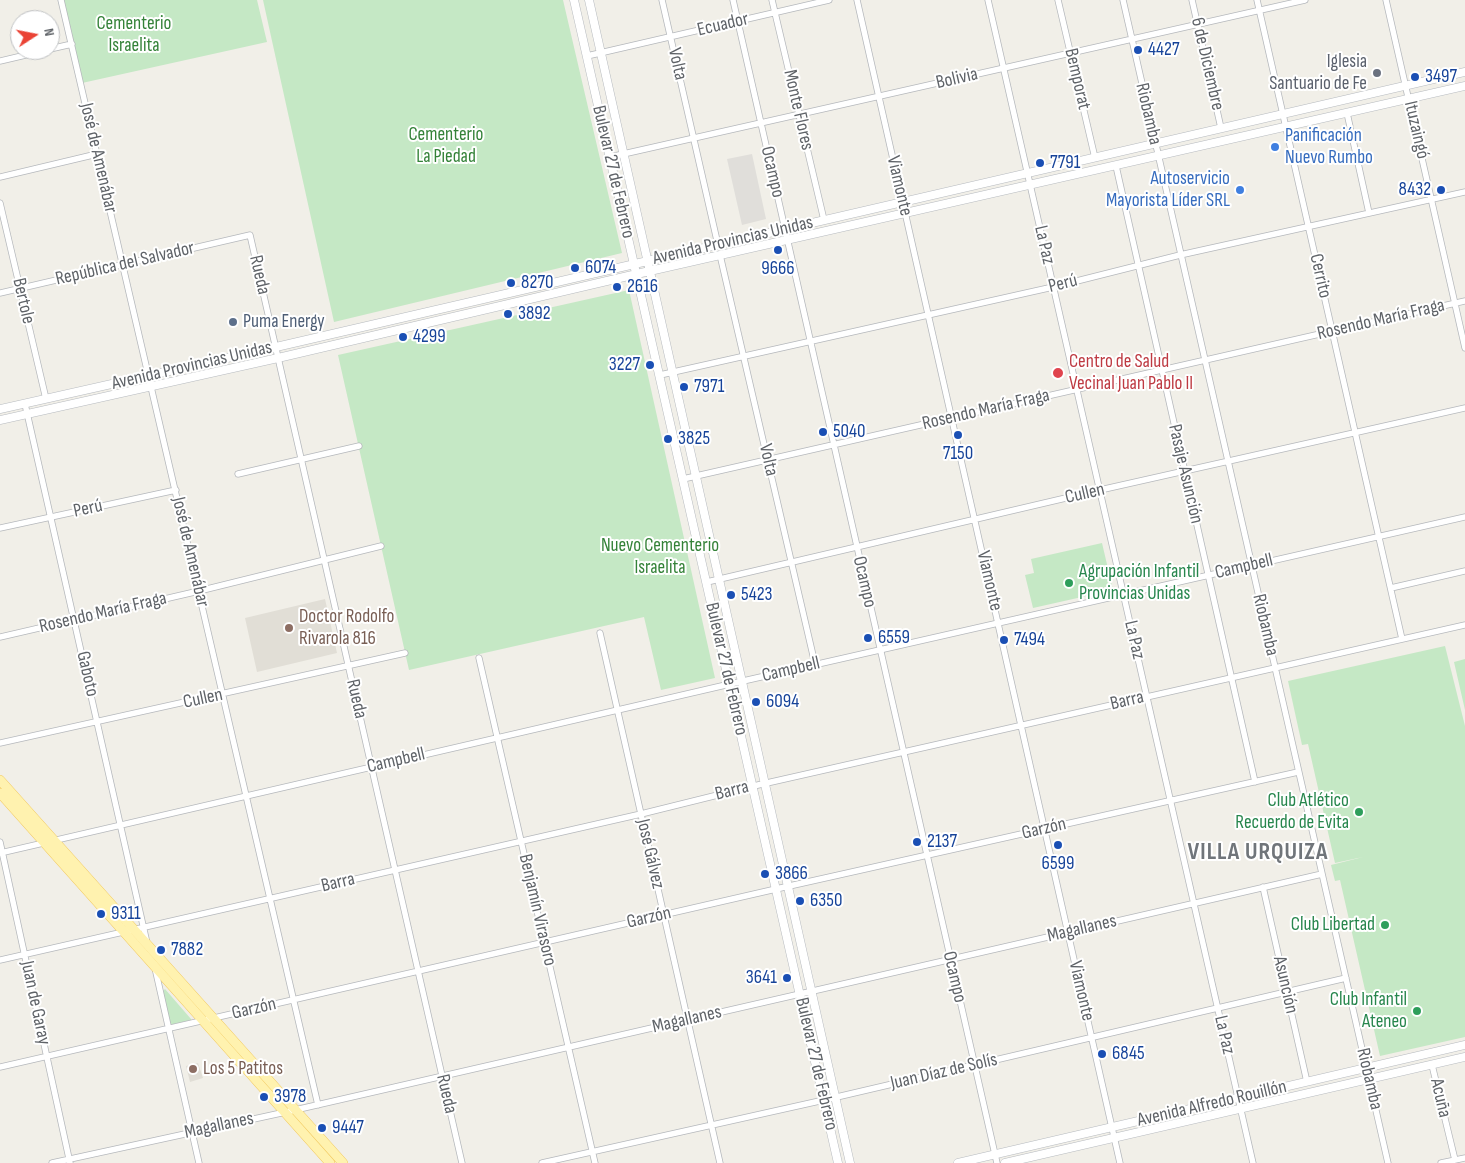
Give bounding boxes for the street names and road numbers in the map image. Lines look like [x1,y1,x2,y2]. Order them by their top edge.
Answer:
street label: Ecuador [695,8,751,42]
street label: 6 de Diciembre [1185,15,1229,113]
street label: Volta [662,46,692,82]
street label: Bemporat [1059,46,1095,112]
street label: Bolivia [934,63,980,95]
street label: Monte Flores [778,67,818,153]
street label: Riobamba [1130,81,1166,147]
street label: Ituzaingó [1398,99,1434,161]
street label: José de Amenábar [74,101,122,215]
street label: Bulevar 27 de Febrero [587,103,639,241]
street label: Ocampo [755,144,789,200]
street label: Viamonte [881,154,917,218]
street label: Avenida Provincias Unidas [651,211,815,271]
street label: La Paz [1028,223,1060,267]
street label: República del Salvador [53,237,197,291]
street label: Cerrito [1304,252,1336,300]
street label: Rueda [243,253,275,297]
street label: Perú [1046,269,1080,299]
street label: Bertole [7,276,39,326]
street label: Rosendo María Fraga [1315,294,1447,346]
street label: Avenida Provincias Unidas [110,336,274,396]
street label: Rosendo María Fraga [920,384,1052,436]
street label: Pasaje Asunción [1162,422,1208,526]
street label: Volta [753,442,783,478]
street label: Cullen [1063,478,1107,510]
street label: Perú [71,495,105,523]
street label: José de Amenábar [166,495,214,609]
street label: Viamonte [971,549,1007,613]
street label: Campbell [1213,549,1275,585]
street label: Ocampo [847,554,881,610]
street label: Rosendo María Fraga [37,587,169,639]
street label: Riobamba [1247,592,1283,658]
street label: Bulevar 27 de Febrero [700,600,752,738]
street label: La Paz [1118,618,1150,662]
street label: Gaboto [71,649,103,699]
street label: Campbell [760,652,822,688]
street label: Rueda [340,677,372,721]
street label: Cullen [181,684,225,714]
street label: Barra [1108,686,1146,716]
street label: Campbell [365,743,427,779]
street label: Barra [713,776,751,806]
street label: Garzón [1020,813,1068,845]
street label: José Gálvez [631,817,669,891]
street label: Benjamín Virasoro [513,852,561,968]
street label: Barra [319,868,357,898]
street label: Garzón [625,902,673,934]
street label: Magallanes [1045,910,1119,948]
street label: Ocampo [937,949,971,1005]
street label: Asunción [1267,954,1303,1016]
street label: Juan de Garay [15,959,55,1047]
street label: Viamonte [1063,959,1099,1023]
street label: Garzón [230,993,278,1025]
street label: Bulevar 27 de Febrero [790,995,842,1133]
street label: Magallanes [650,1001,724,1039]
street label: La Paz [1208,1013,1240,1057]
street label: Riobamba [1351,1046,1387,1112]
street label: Juan Díaz de Solís [888,1049,1000,1095]
street label: Rueda [430,1072,462,1116]
street label: Avenida Alfredo Rouillón [1135,1076,1289,1132]
street label: Acuña [1424,1076,1456,1120]
street label: Magallanes [182,1108,256,1144]

